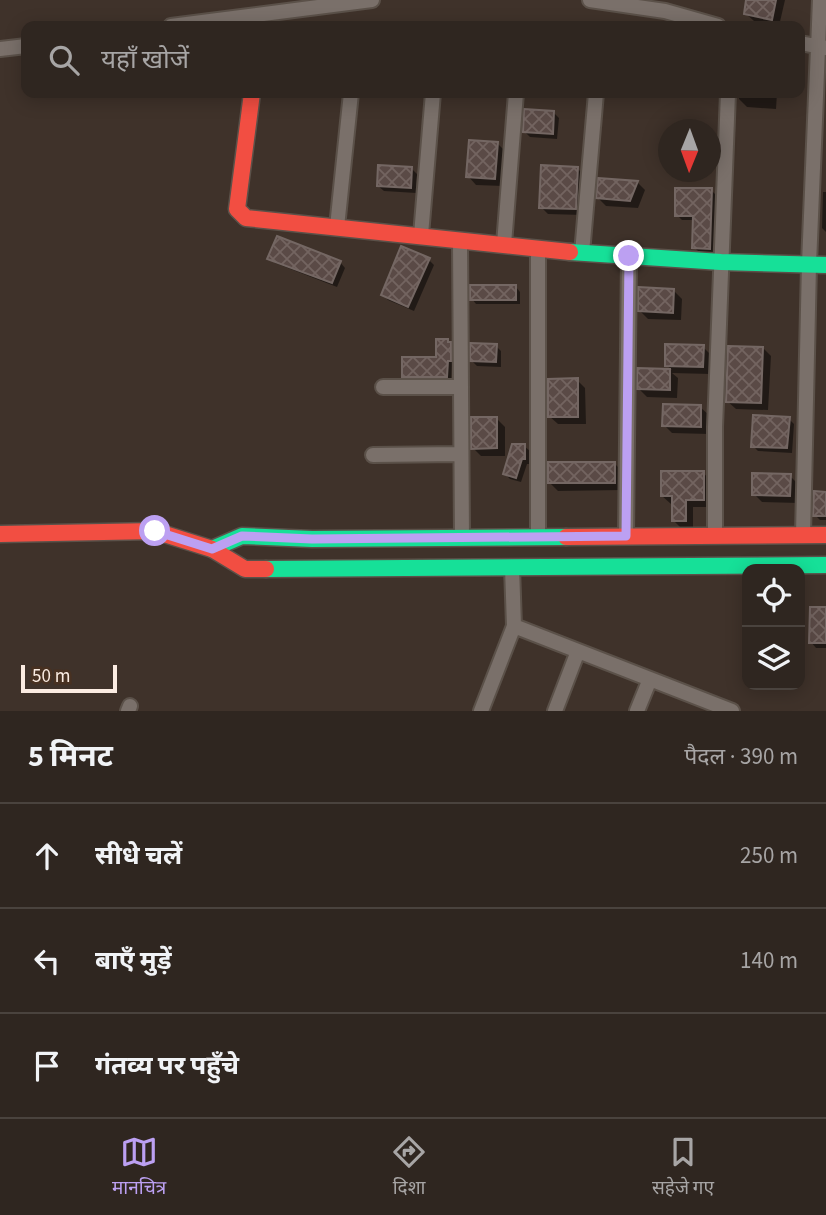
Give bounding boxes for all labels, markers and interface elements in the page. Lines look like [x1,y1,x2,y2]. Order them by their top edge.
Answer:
search box [21,21,805,98]
icon: search [45,41,83,79]
text: यहाँ खोजें [101,41,189,78]
north arrow [658,119,721,182]
route end [613,240,644,271]
route start [139,515,170,546]
map controls [742,564,805,690]
button: locate [742,564,805,627]
button: layers [742,627,805,690]
scale bar [21,662,117,694]
text: 50 m [32,663,70,690]
text: 5 मिनट [28,735,113,778]
text: पैदल · 390 m [684,740,798,773]
icon: ahead [28,837,66,875]
text: सीधे चलें [95,837,182,874]
text: 250 m [740,839,798,872]
icon: left [28,942,66,980]
text: बाएँ मुड़ें [95,942,172,979]
text: 140 m [740,944,798,977]
icon: arrive [28,1047,66,1085]
text: गंतव्य पर पहुँचे [95,1047,239,1084]
tab: मानचित्र [112,1133,166,1202]
tab: दिशा [390,1133,428,1202]
tab: सहेजे गए [652,1133,714,1202]

